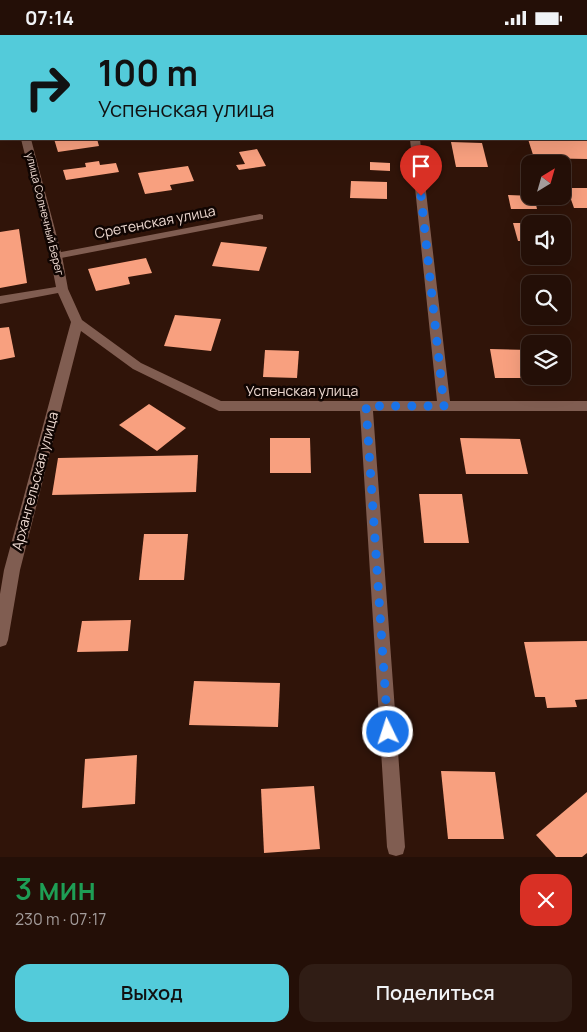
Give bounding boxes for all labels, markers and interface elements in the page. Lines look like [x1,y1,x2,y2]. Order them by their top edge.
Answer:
text: 07:14 [25,5,74,31]
text: 100 m [98,49,198,97]
icon: right [15,55,80,120]
text: Успенская улица [98,94,275,124]
pin [400,145,442,196]
street label: улица Солнечный Берег [23,151,68,277]
icon: arrive [407,152,435,180]
north arrow [521,155,571,205]
map controls [521,155,571,385]
street label: Сретенская улица [93,200,217,243]
button: sound [521,215,571,265]
button: search [521,275,571,325]
button: layers [521,335,571,385]
street label: Успенская улица [246,381,358,400]
street label: Архангельская улица [7,409,62,552]
position arrow [361,705,413,757]
text: 3 мин [15,868,96,909]
button: close [520,874,572,926]
text: 230 m · 07:17 [15,908,106,930]
button: Выход [15,964,289,1022]
button: Поделиться [299,964,572,1022]

